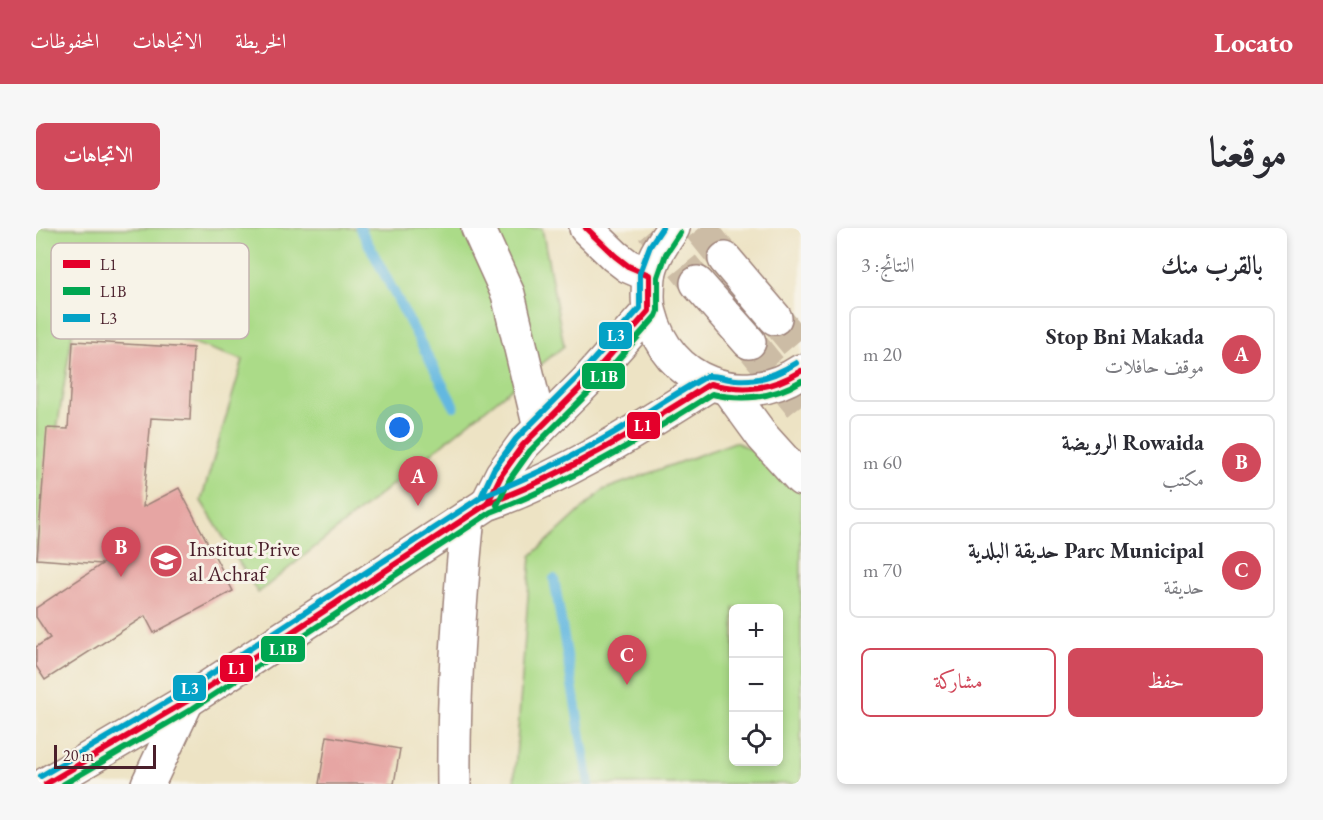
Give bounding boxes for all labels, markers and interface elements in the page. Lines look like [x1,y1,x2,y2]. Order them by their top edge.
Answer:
text: Locato [1214,24,1293,60]
text: المحفوظات [30,27,99,54]
text: الاتجاهات [132,27,202,54]
text: الخريطة [235,27,286,54]
button: الاتجاهات [36,123,160,190]
text: موقعنا [1209,124,1287,179]
legend [51,243,249,339]
text: بالقرب منك [1161,248,1263,282]
text: النتائج: 3 [861,252,915,278]
text: L1 [100,254,117,275]
text: L1B [100,281,126,302]
text: L3 [100,308,117,329]
line badge: L3 [598,321,633,350]
text: Stop Bni Makada [1046,322,1204,351]
text: L3 [607,325,625,346]
text: 20 m [863,341,902,367]
text: A [1234,341,1249,367]
text: موقف حافلات [1104,353,1204,379]
line badge: L1B [581,362,626,390]
text: L1B [590,366,618,387]
line badge: L1 [626,411,661,440]
your location [385,413,414,442]
text: L1 [634,415,652,436]
text: Rowaida الرويضة [1062,428,1204,457]
text: 60 m [863,449,902,475]
text: B [1235,449,1248,475]
pin: A [398,456,437,506]
text: مكتب [1162,466,1204,492]
pin: B [102,528,140,577]
place label: Institut Prive al Achraf [189,534,300,588]
text: Parc Municipal حديقة البلدية [968,536,1204,565]
school or university icon: Institut Prive al Achraf [148,543,184,579]
text: 70 m [863,557,902,583]
text: C [1234,557,1249,583]
text: حديقة [1164,574,1204,600]
map controls [729,604,783,766]
button: + [729,604,783,658]
line badge: L1B [260,635,306,663]
pin: C [608,636,646,685]
text: L1B [269,639,297,660]
button: مشاركة [861,648,1056,717]
button: حفظ [1068,648,1263,717]
line badge: L1 [219,654,254,683]
text: L1 [228,658,246,679]
button: − [729,658,783,712]
line badge: L3 [172,674,207,702]
text: L3 [181,678,199,699]
button: locate [729,712,783,766]
scale bar [54,742,156,770]
text: 20 m [63,745,94,766]

